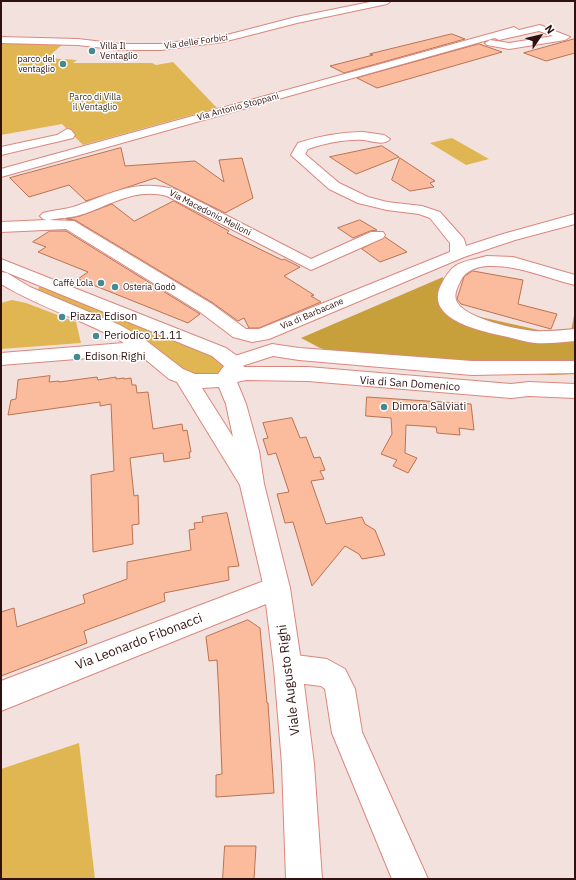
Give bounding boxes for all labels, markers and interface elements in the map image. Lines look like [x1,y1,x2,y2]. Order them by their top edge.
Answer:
north arrow [520,16,560,56]
text: N [542,22,558,36]
street label: Via delle Forbici [163,32,229,52]
place label: Villa Il Ventaglio [100,41,138,62]
marker: Villa Il Ventaglio [87,46,97,56]
place label: parco del ventaglio [17,54,55,75]
marker: parco del ventaglio [58,59,68,69]
street label: Via Antonio Stoppani [196,91,280,123]
park label: Parco di Villa il Ventaglio [69,92,121,113]
street label: Via Macedonio Melloni [167,188,253,238]
place label: Caffè Lola [53,278,93,288]
marker: Caffè Lola [96,278,106,288]
marker: Osteria Godò [110,282,120,292]
place label: Osteria Godò [123,282,176,292]
street label: Via di Barbacane [279,296,345,332]
place label: Piazza Edison [70,310,137,324]
marker: Piazza Edison [57,312,67,322]
place label: Periodico 11.11 [104,329,182,343]
marker: Periodico 11.11 [91,331,101,341]
place label: Edison Righi [85,350,145,364]
marker: Edison Righi [72,352,82,362]
street label: Via di San Domenico [359,374,461,394]
place label: Dimora Salviati [392,400,466,414]
marker: Dimora Salviati [379,402,389,412]
street label: Via Leonardo Fibonacci [73,611,205,673]
street label: Viale Augusto Righi [274,624,304,736]

